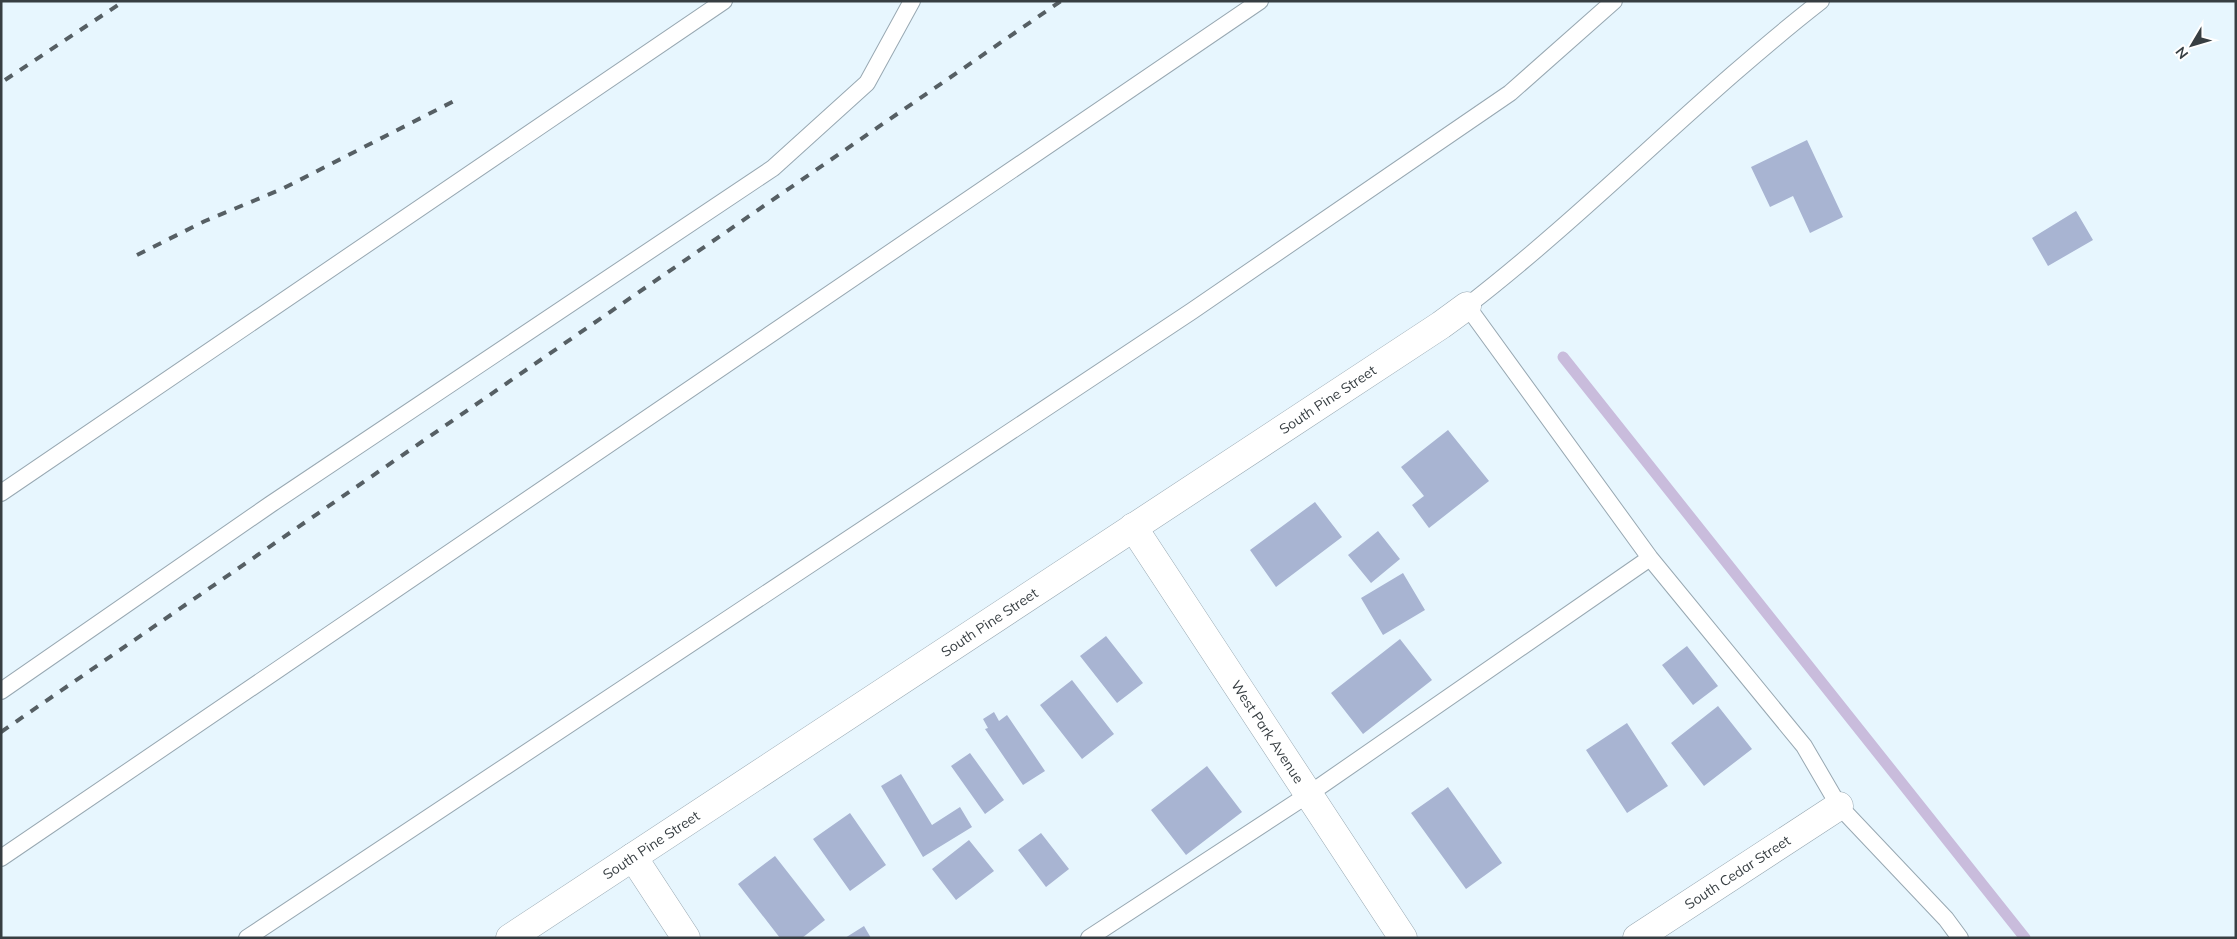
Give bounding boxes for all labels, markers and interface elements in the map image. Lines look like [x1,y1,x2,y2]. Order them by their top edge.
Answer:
north arrow [2167,20,2217,70]
text: N [2171,43,2192,63]
street label: South Pine Street [1276,361,1380,438]
street label: South Pine Street [938,584,1041,661]
street label: West Park Avenue [1227,677,1308,787]
street label: South Pine Street [599,807,703,883]
street label: South Cedar Street [1681,831,1794,913]

